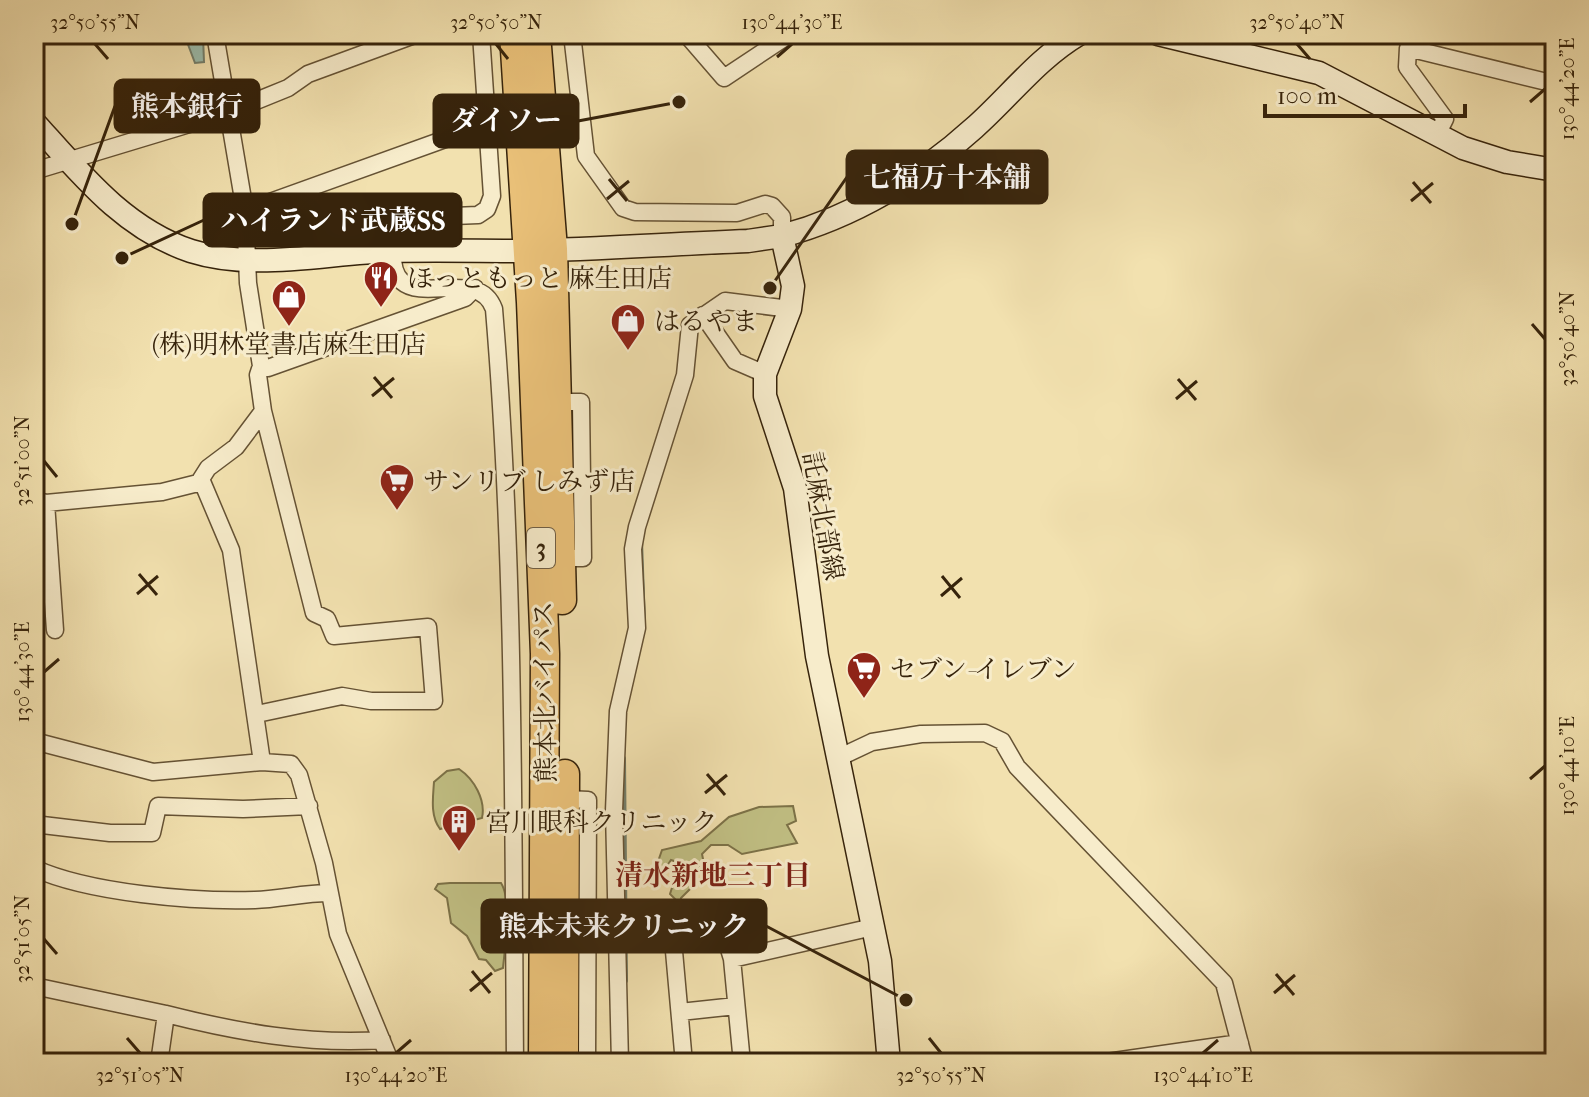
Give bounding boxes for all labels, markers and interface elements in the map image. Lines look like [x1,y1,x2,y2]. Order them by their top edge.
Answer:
text: 32°50'55"N [50,11,140,34]
text: 32°50'50"N [450,11,542,34]
text: 130°44'30"E [742,11,842,34]
text: 32°50'40"N [1249,11,1345,34]
text: 130°44'20"E [1556,38,1579,140]
scale bar [1265,68,1465,118]
callout: 熊本銀行 [115,80,259,132]
text: 100 m [1277,82,1337,110]
text: 熊本銀行 [131,90,243,123]
callout: ダイソー [434,95,578,147]
text: ダイソー [450,104,562,137]
callout: 七福万十本舗 [847,151,1047,203]
text: 七福万十本舗 [863,161,1031,194]
callout: ハイランド武蔵SS [204,194,461,246]
text: ハイランド武蔵SS [221,204,445,237]
restaurant icon: ほっともっと 麻生田店 [362,259,400,309]
place label: ほっともっと 麻生田店 [407,263,673,294]
shop icon: (株)明林堂書店麻生田店 [270,278,308,328]
text: 32°50'40"N [1556,291,1579,387]
shop icon: はるやま [609,302,647,352]
place label: はるやま [654,306,758,337]
place label: (株)明林堂書店麻生田店 [152,329,426,360]
text: 32°51'00"N [11,416,34,506]
street label: 託麻北部線 [796,449,850,583]
supermarket icon: サンリブ しみず店 [378,462,416,512]
place label: サンリブ しみず店 [423,466,635,497]
road number: 3 [527,528,555,568]
street label: 熊本北バイパス [528,601,562,783]
text: 130°44'30"E [11,622,34,722]
supermarket icon: セブン-イレブン [845,650,883,700]
place label: セブン-イレブン [890,654,1077,685]
text: 130°44'10"E [1556,716,1579,816]
building icon: 宮川眼科クリニック [440,803,478,853]
place label: 宮川眼科クリニック [485,807,717,838]
district label: 清水新地三丁目 [615,859,811,892]
text: 32°51'05"N [11,895,34,983]
callout: 熊本未来クリニック [482,900,766,952]
text: 熊本未来クリニック [499,910,749,943]
text: 32°51'05"N [96,1064,184,1087]
text: 130°44'20"E [345,1064,447,1087]
text: 32°50'55"N [896,1064,986,1087]
text: 130°44'10"E [1153,1064,1253,1087]

